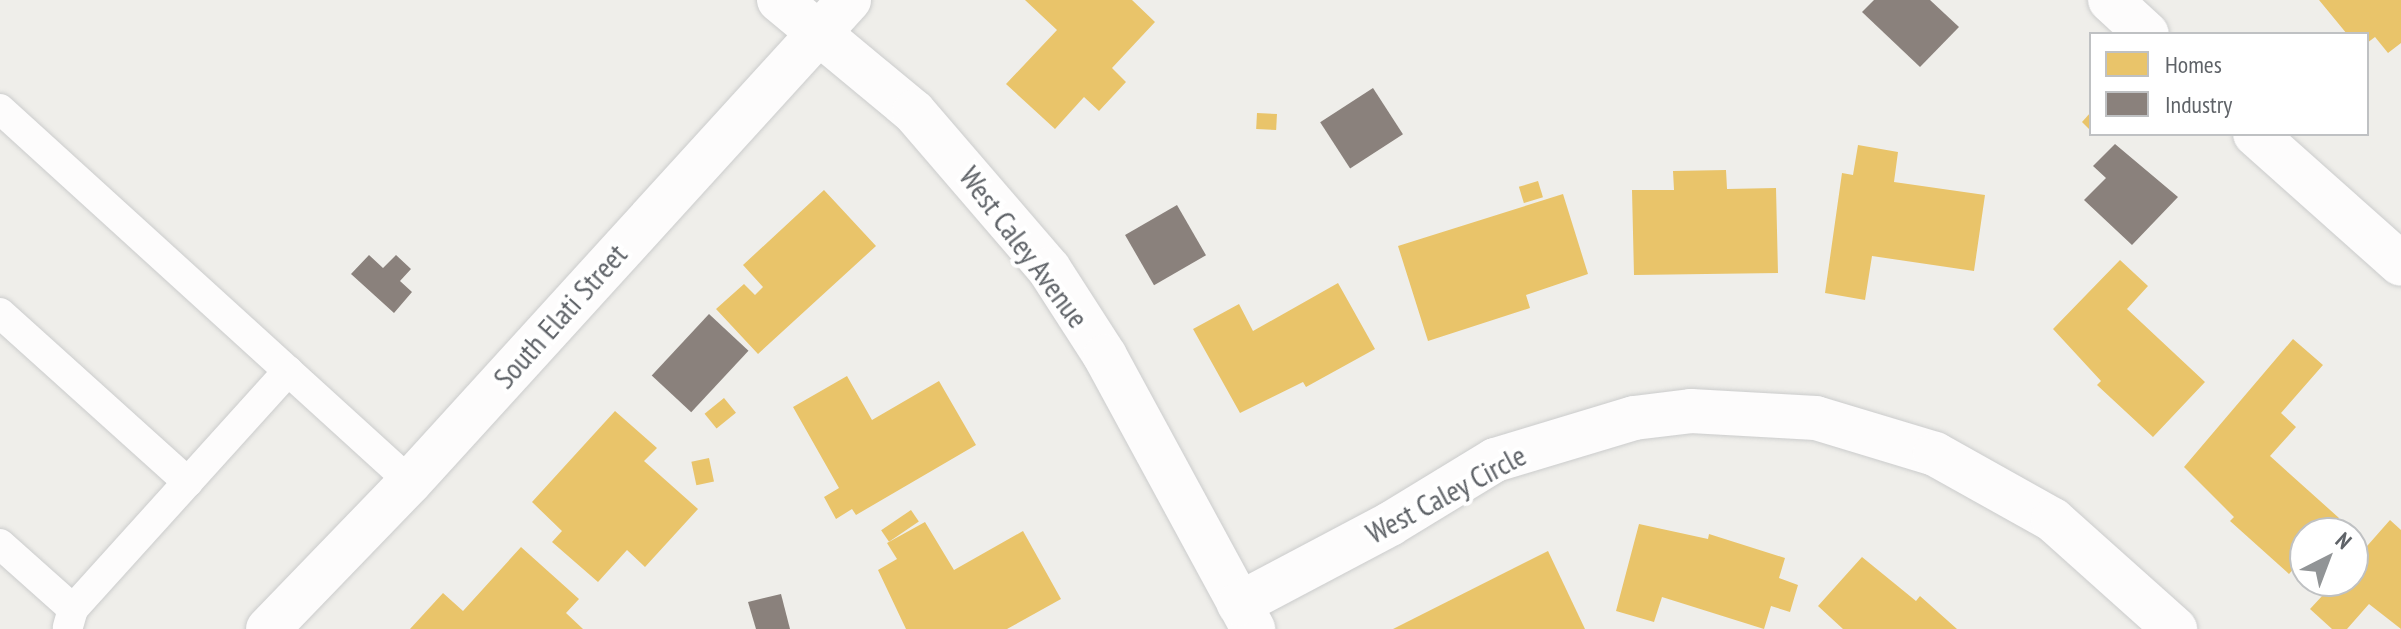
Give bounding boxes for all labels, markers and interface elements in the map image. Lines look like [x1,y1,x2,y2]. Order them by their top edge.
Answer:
legend [2089,32,2369,136]
text: Homes [2165,49,2222,80]
text: Industry [2165,89,2232,120]
street label: West Caley Avenue [951,159,1097,335]
street label: South Elati Street [486,236,634,396]
street label: West Caley Circle [1360,437,1532,551]
north arrow [2289,517,2369,597]
text: N [2330,526,2358,555]

